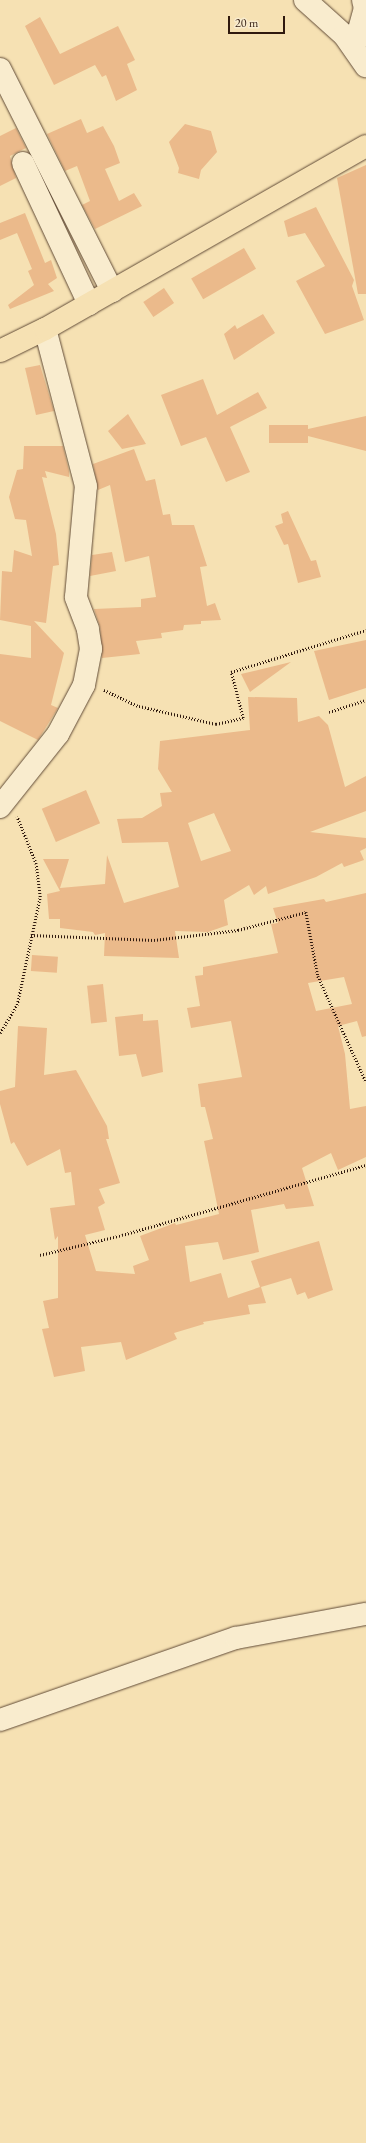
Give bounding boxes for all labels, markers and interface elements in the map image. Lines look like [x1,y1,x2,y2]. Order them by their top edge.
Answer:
scale bar [230,8,287,34]
text: 20 m [235,15,258,31]

